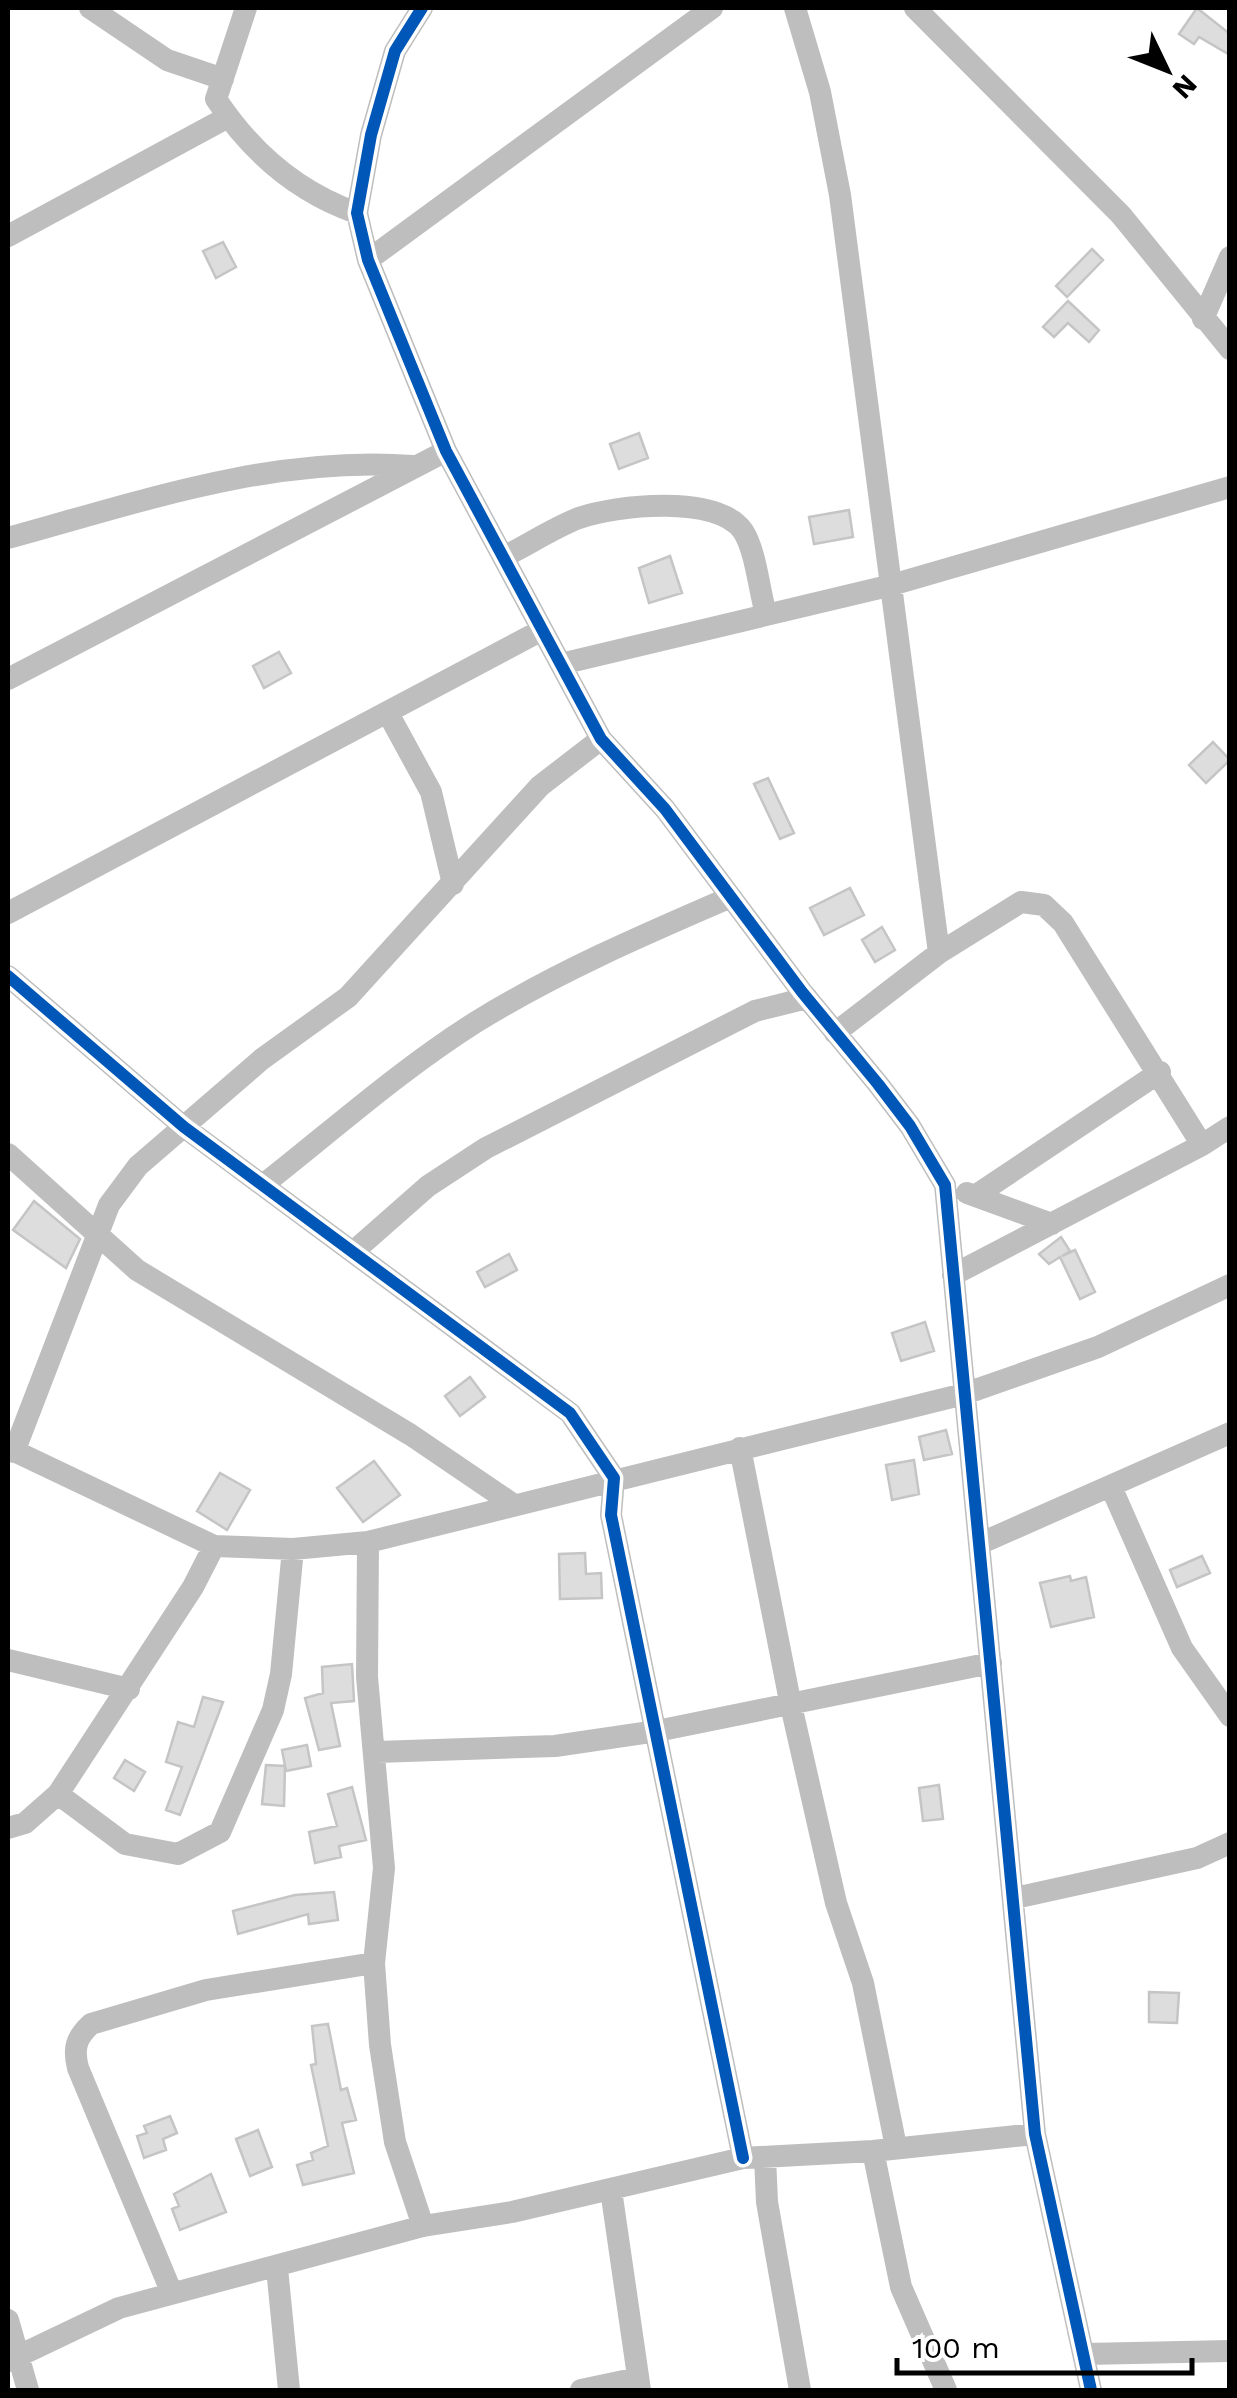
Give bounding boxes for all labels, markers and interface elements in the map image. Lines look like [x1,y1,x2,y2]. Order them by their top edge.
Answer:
north arrow [1117,20,1217,120]
text: N [1166,68,1204,106]
scale bar [897,2313,1192,2375]
text: 100 m [912,2330,1000,2365]

